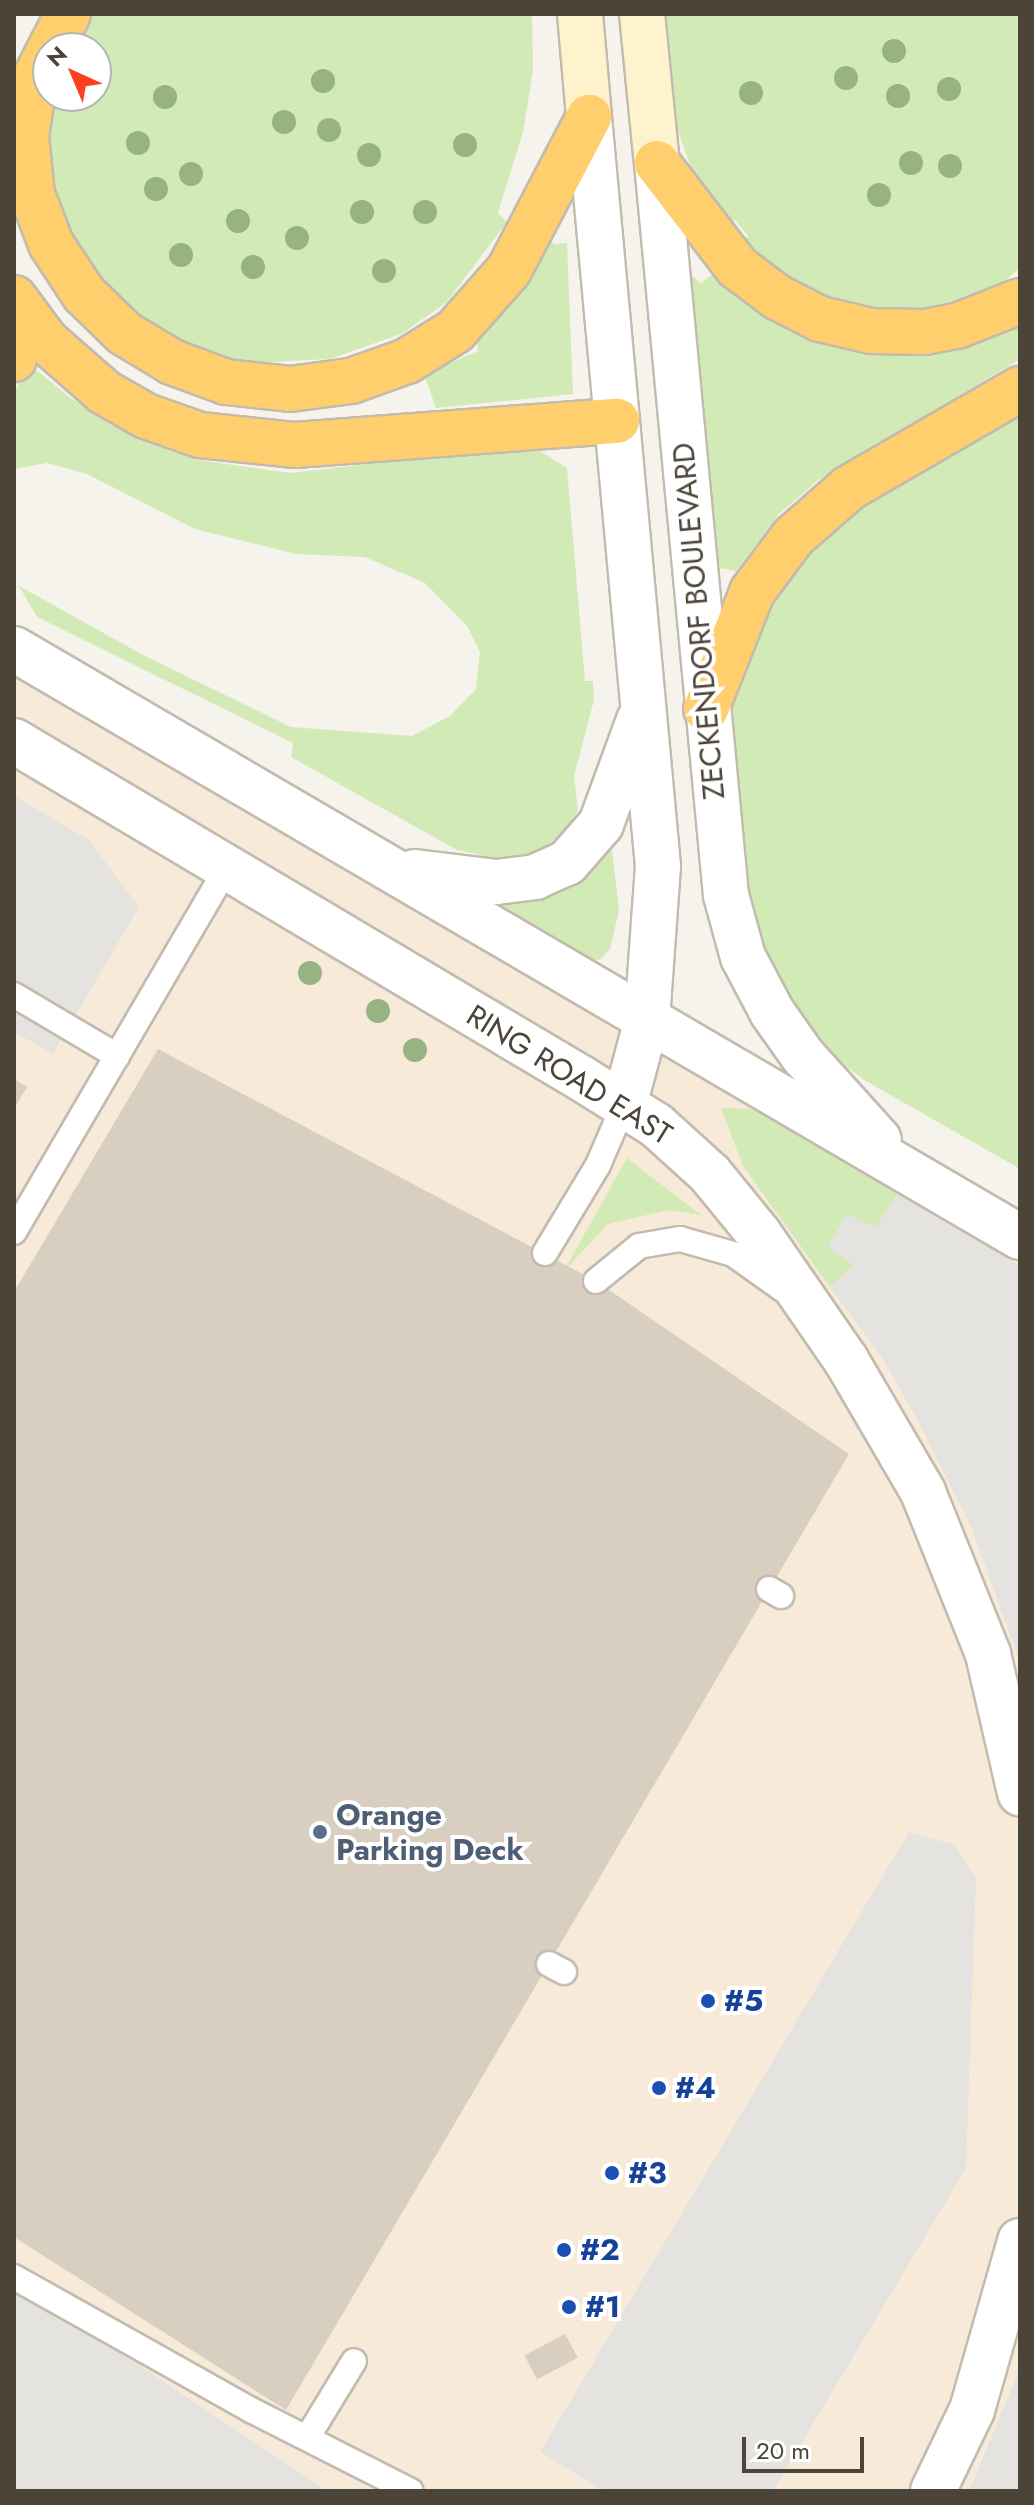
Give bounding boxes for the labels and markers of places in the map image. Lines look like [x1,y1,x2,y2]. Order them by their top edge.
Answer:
place label: Orange Parking Deck [336,1797,524,1868]
marker: Orange Parking Deck [311,1823,329,1841]
place label: #5 [724,1983,763,2019]
marker: #5 [699,1992,717,2010]
place label: #4 [675,2070,716,2106]
marker: #4 [650,2079,668,2097]
place label: #3 [628,2155,667,2191]
marker: #3 [603,2164,621,2182]
place label: #2 [580,2232,620,2268]
marker: #2 [555,2241,573,2259]
place label: #1 [585,2289,620,2325]
marker: #1 [560,2298,578,2316]

